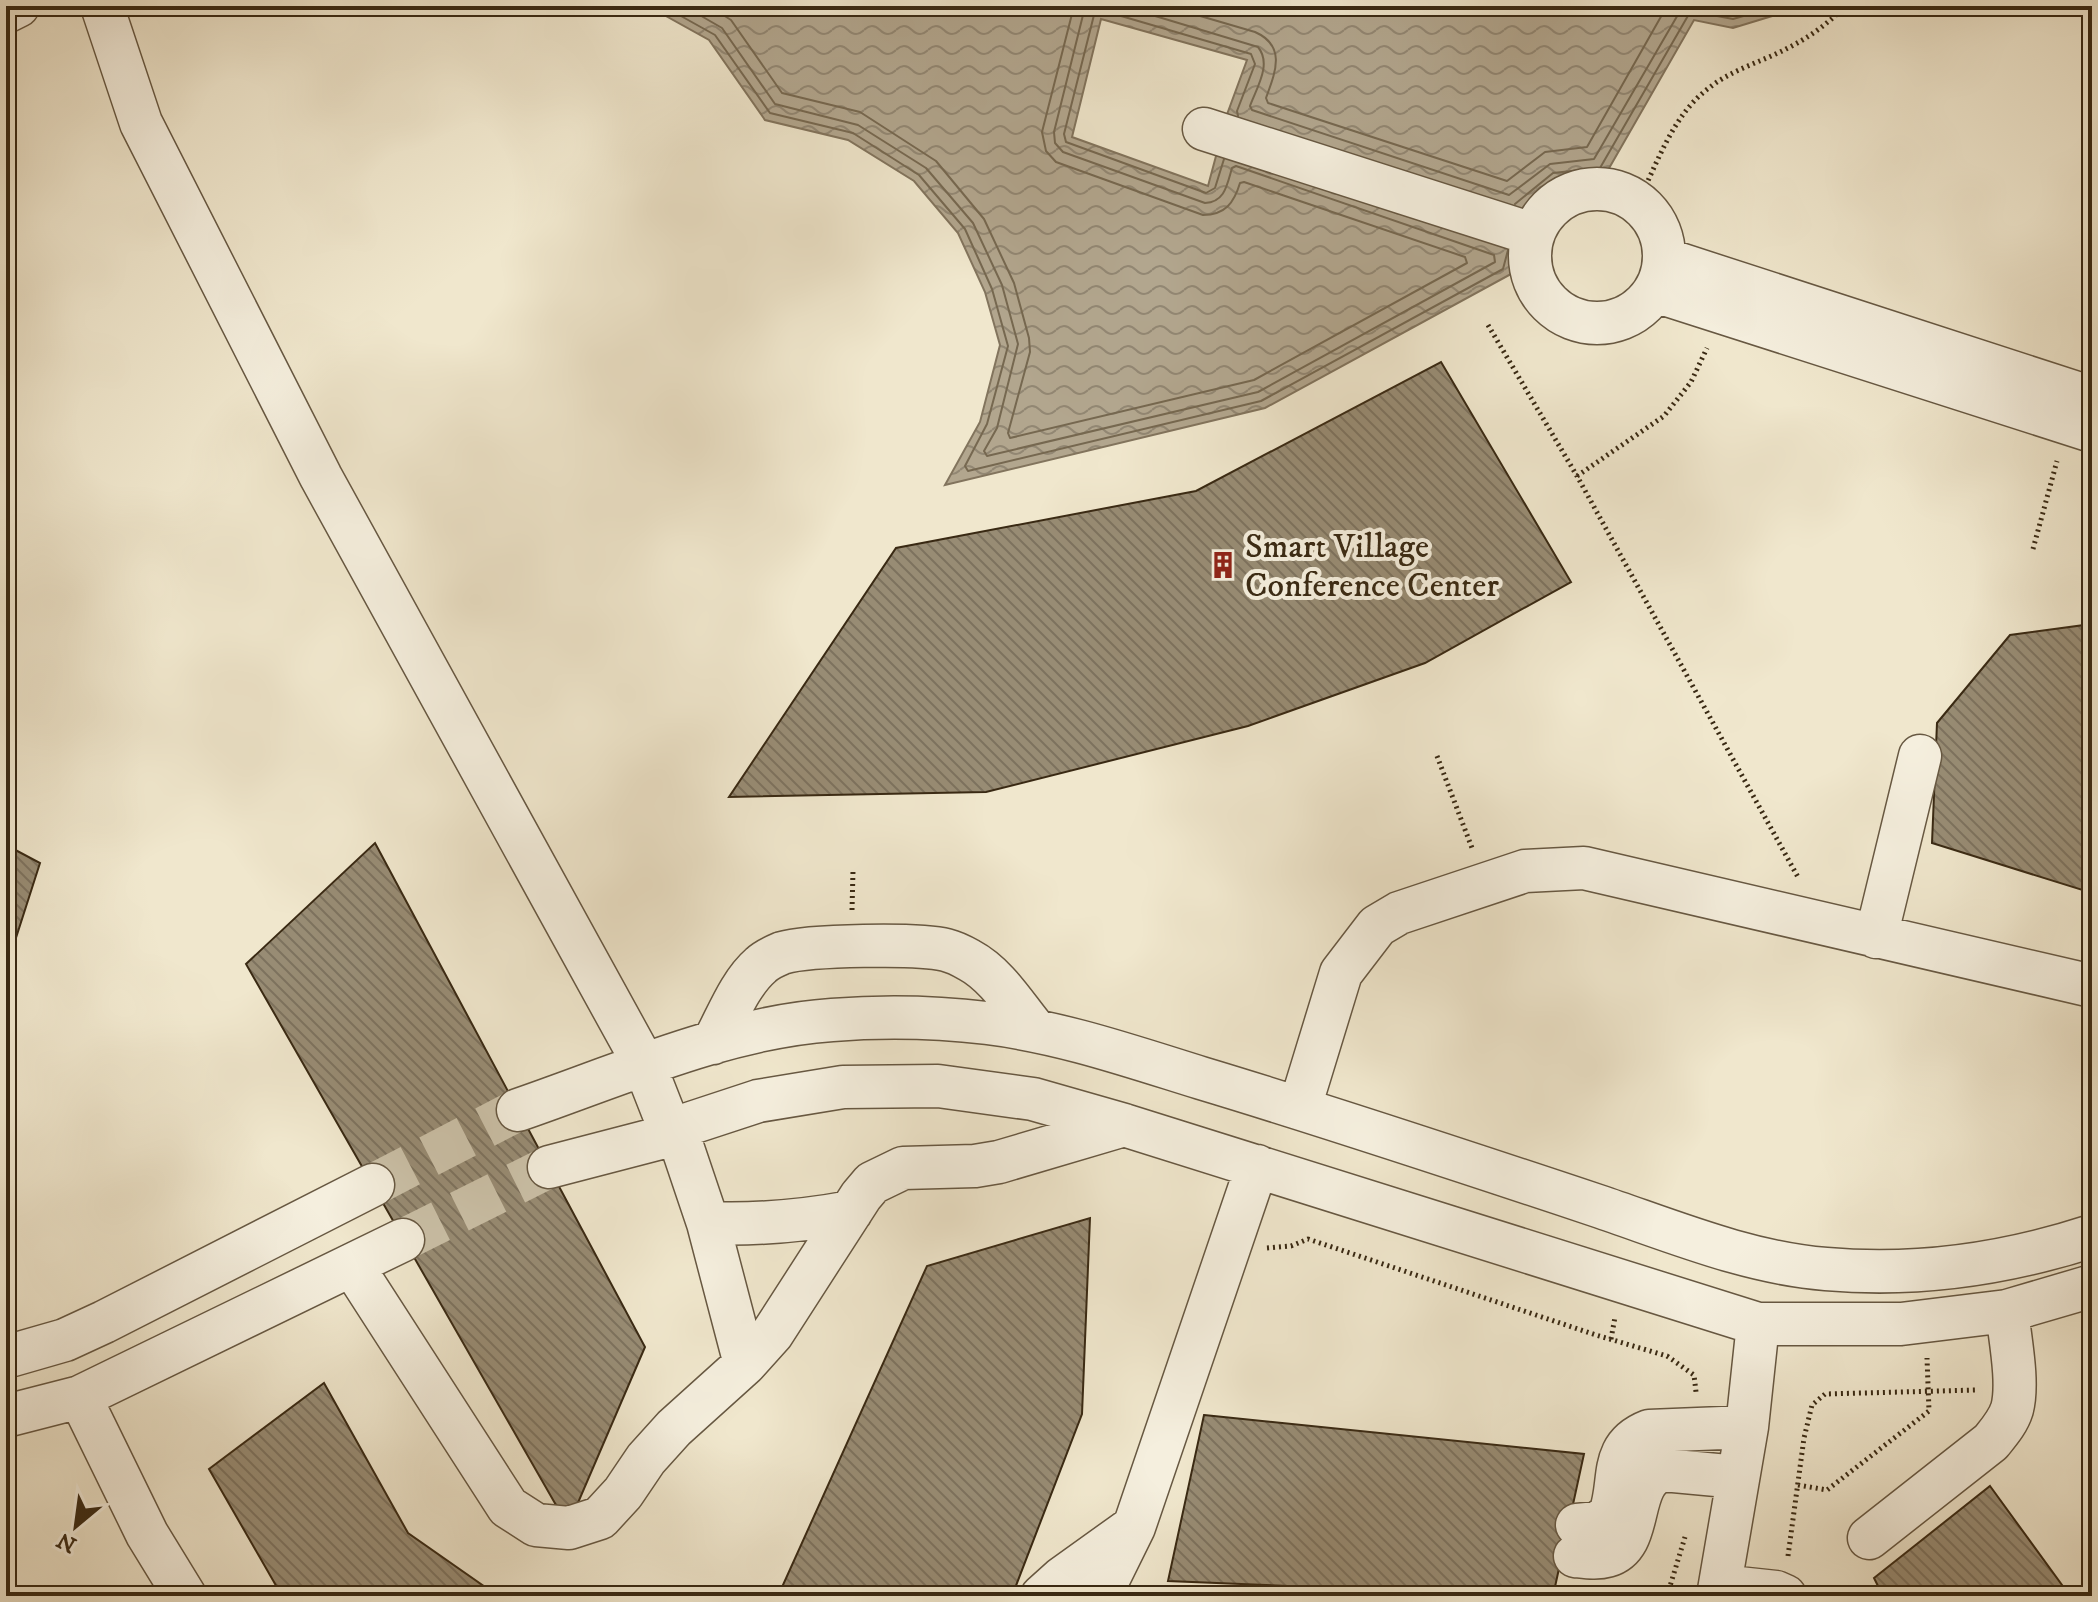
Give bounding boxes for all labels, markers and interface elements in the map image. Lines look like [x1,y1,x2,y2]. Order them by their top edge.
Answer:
place label: Smart Village Conference Center [1245,526,1499,607]
building icon: Smart Village Conference Center [1208,550,1238,580]
north arrow [36,1486,116,1566]
text: N [53,1526,81,1558]

